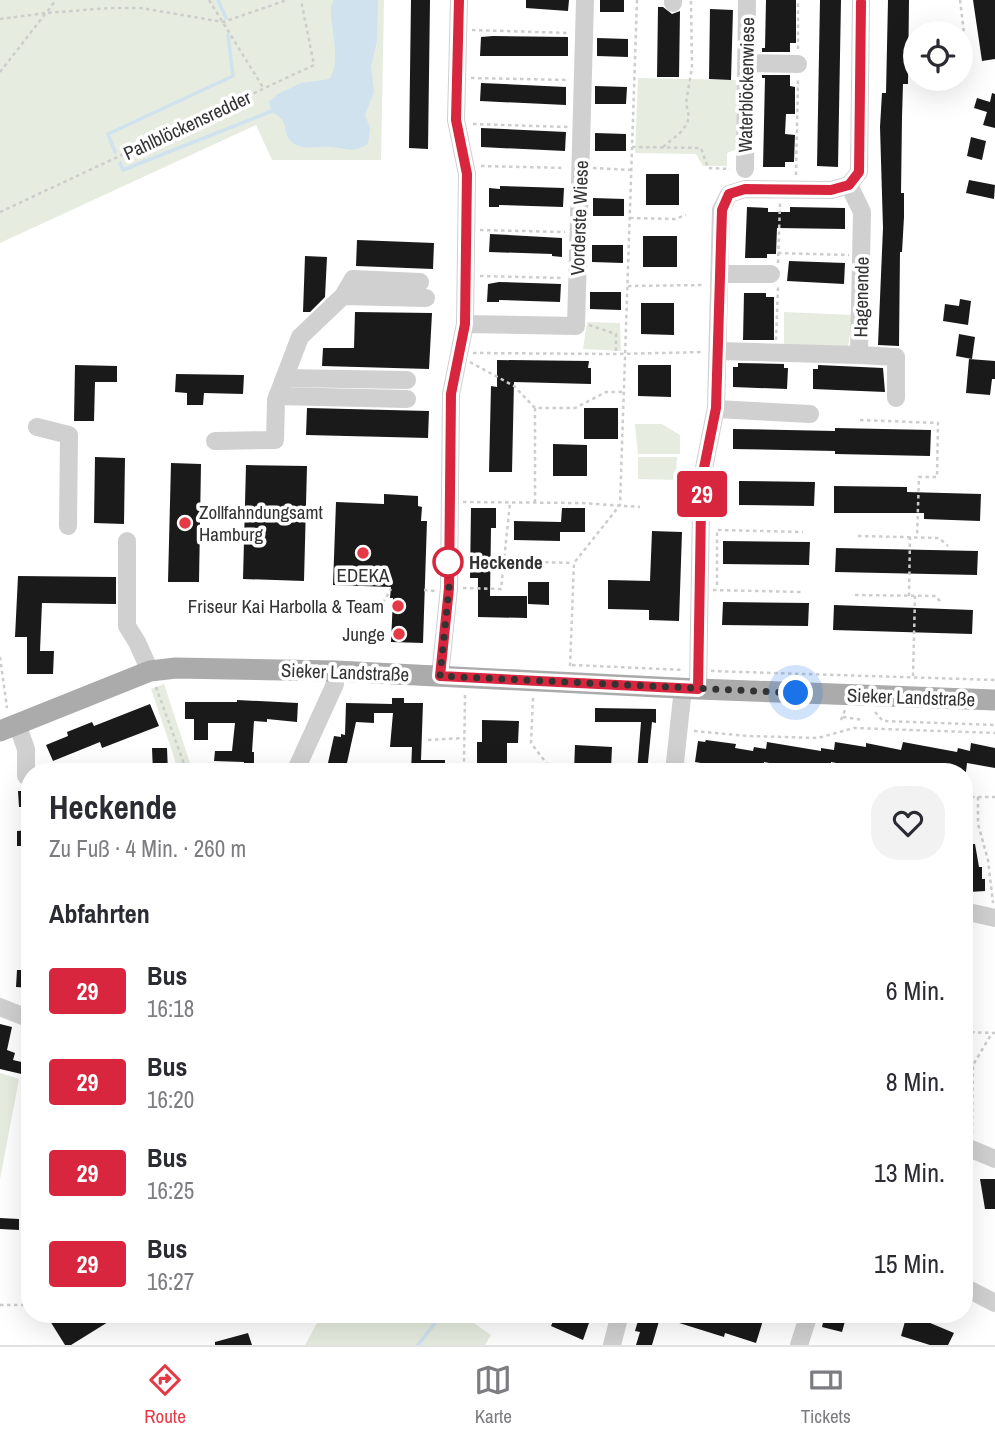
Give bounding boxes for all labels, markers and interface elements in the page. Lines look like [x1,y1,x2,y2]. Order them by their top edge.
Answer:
street label: Waterblöckenwiese [732,17,760,153]
map controls [903,21,973,91]
button: locate [903,21,973,91]
street label: Pahlblöckensredder [119,84,256,166]
street label: Vorderste Wiese [564,160,594,276]
street label: Hagenende [847,256,875,338]
line badge: 29 [670,471,734,517]
text: 29 [691,478,713,510]
place label: Zollfahndungsamt Hamburg [199,499,324,547]
marker: Zollfahndungsamt Hamburg [177,515,193,531]
marker: EDEKA [355,545,371,561]
marker: Heckende [433,547,463,577]
place label: Heckende [469,549,543,575]
place label: EDEKA [337,562,390,588]
place label: Friseur Kai Harbolla & Team [188,593,384,619]
marker: Friseur Kai Harbolla & Team [390,598,406,614]
place label: Junge [343,621,385,647]
marker: Junge [391,626,407,642]
street label: Sieker Landstraße [280,657,410,687]
your location [778,675,813,710]
street label: Sieker Landstraße [846,682,976,712]
text: Heckende [49,785,177,829]
button: heart [871,786,945,860]
text: Zu Fuß · 4 Min. · 260 m [49,833,246,864]
text: Abfahrten [49,896,150,931]
text: Bus [147,958,187,993]
text: 6 Min. [886,973,945,1008]
text: 29 [77,975,98,1007]
text: 16:18 [147,993,194,1024]
text: Bus [147,1049,187,1084]
text: 8 Min. [886,1064,945,1099]
text: 29 [77,1066,98,1098]
text: 16:20 [147,1084,194,1115]
text: Bus [147,1140,187,1175]
text: 13 Min. [874,1155,945,1190]
text: 29 [77,1157,98,1189]
text: 16:25 [147,1175,194,1206]
text: Bus [147,1231,187,1266]
text: 15 Min. [874,1246,945,1281]
text: 29 [77,1248,98,1280]
text: 16:27 [147,1266,194,1297]
tab: Route [144,1361,186,1429]
tab: Karte [474,1361,512,1429]
tab: Tickets [801,1361,851,1429]

